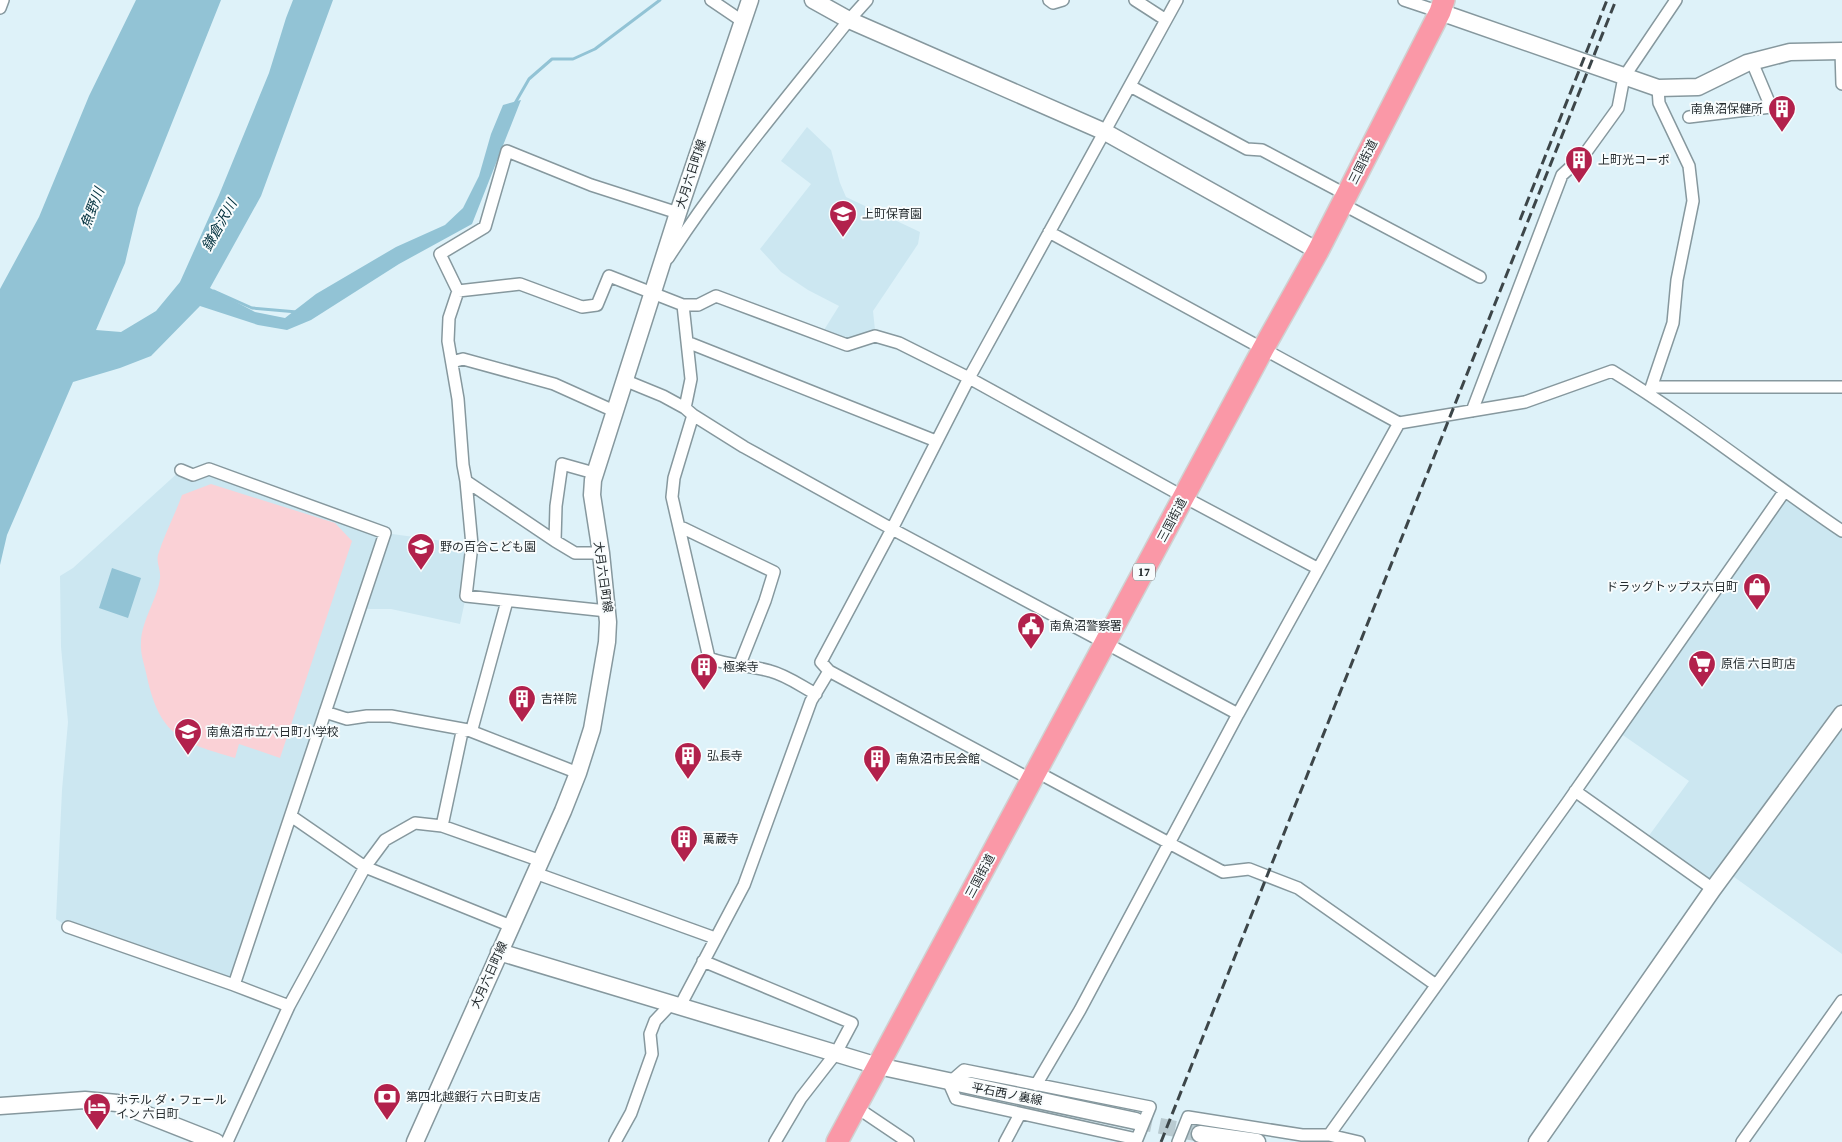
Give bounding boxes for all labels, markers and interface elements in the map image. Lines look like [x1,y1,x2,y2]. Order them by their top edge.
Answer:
building icon: 南魚沼保健所 [1767,94,1797,133]
place label: 南魚沼保健所 [1691,101,1763,117]
street label: 大月六日町線 [672,137,710,211]
street label: 三国街道 [1345,137,1381,187]
building icon: 上町光コーポ [1564,145,1594,184]
place label: 上町光コーポ [1598,152,1670,168]
water label: 魚野川 [75,183,110,231]
water label: 鎌倉沢川 [197,194,242,254]
school or university icon: 上町保育園 [828,199,858,238]
place label: 上町保育園 [862,206,922,222]
street label: 三国街道 [1154,495,1190,545]
school or university icon: 野の百合こども園 [406,532,436,571]
place label: 野の百合こども園 [440,539,536,555]
street label: 大月六日町線 [590,540,616,614]
road number: 17 [1133,564,1155,580]
shop icon: ドラッグトップス六日町 [1742,572,1772,611]
place label: ドラッグトップス六日町 [1606,579,1738,595]
public building icon: 南魚沼警察署 [1016,611,1046,650]
place label: 南魚沼警察署 [1050,618,1122,634]
supermarket icon: 原信 六日町店 [1687,649,1717,688]
building icon: 極楽寺 [689,652,719,691]
place label: 原信 六日町店 [1721,656,1796,672]
place label: 極楽寺 [723,659,759,675]
building icon: 吉祥院 [507,684,537,723]
place label: 吉祥院 [541,691,577,707]
school or university icon: 南魚沼市立六日町小学校 [173,717,203,756]
place label: 南魚沼市立六日町小学校 [207,724,339,740]
building icon: 弘長寺 [673,741,703,780]
building icon: 南魚沼市民会館 [862,744,892,783]
place label: 弘長寺 [707,748,743,764]
place label: 南魚沼市民会館 [896,751,980,767]
building icon: 萬蔵寺 [669,824,699,863]
place label: 萬蔵寺 [703,831,739,847]
street label: 三国街道 [962,851,998,901]
street label: 大月六日町線 [467,939,511,1011]
street label: 平石西ノ裏線 [970,1079,1044,1109]
bank icon: 第四北越銀行 六日町支店 [372,1082,402,1121]
place label: 第四北越銀行 六日町支店 [406,1089,541,1105]
hotel icon: ホテル ダ・フェール イン 六日町 [82,1092,112,1131]
place label: ホテル ダ・フェール イン 六日町 [116,1092,227,1122]

